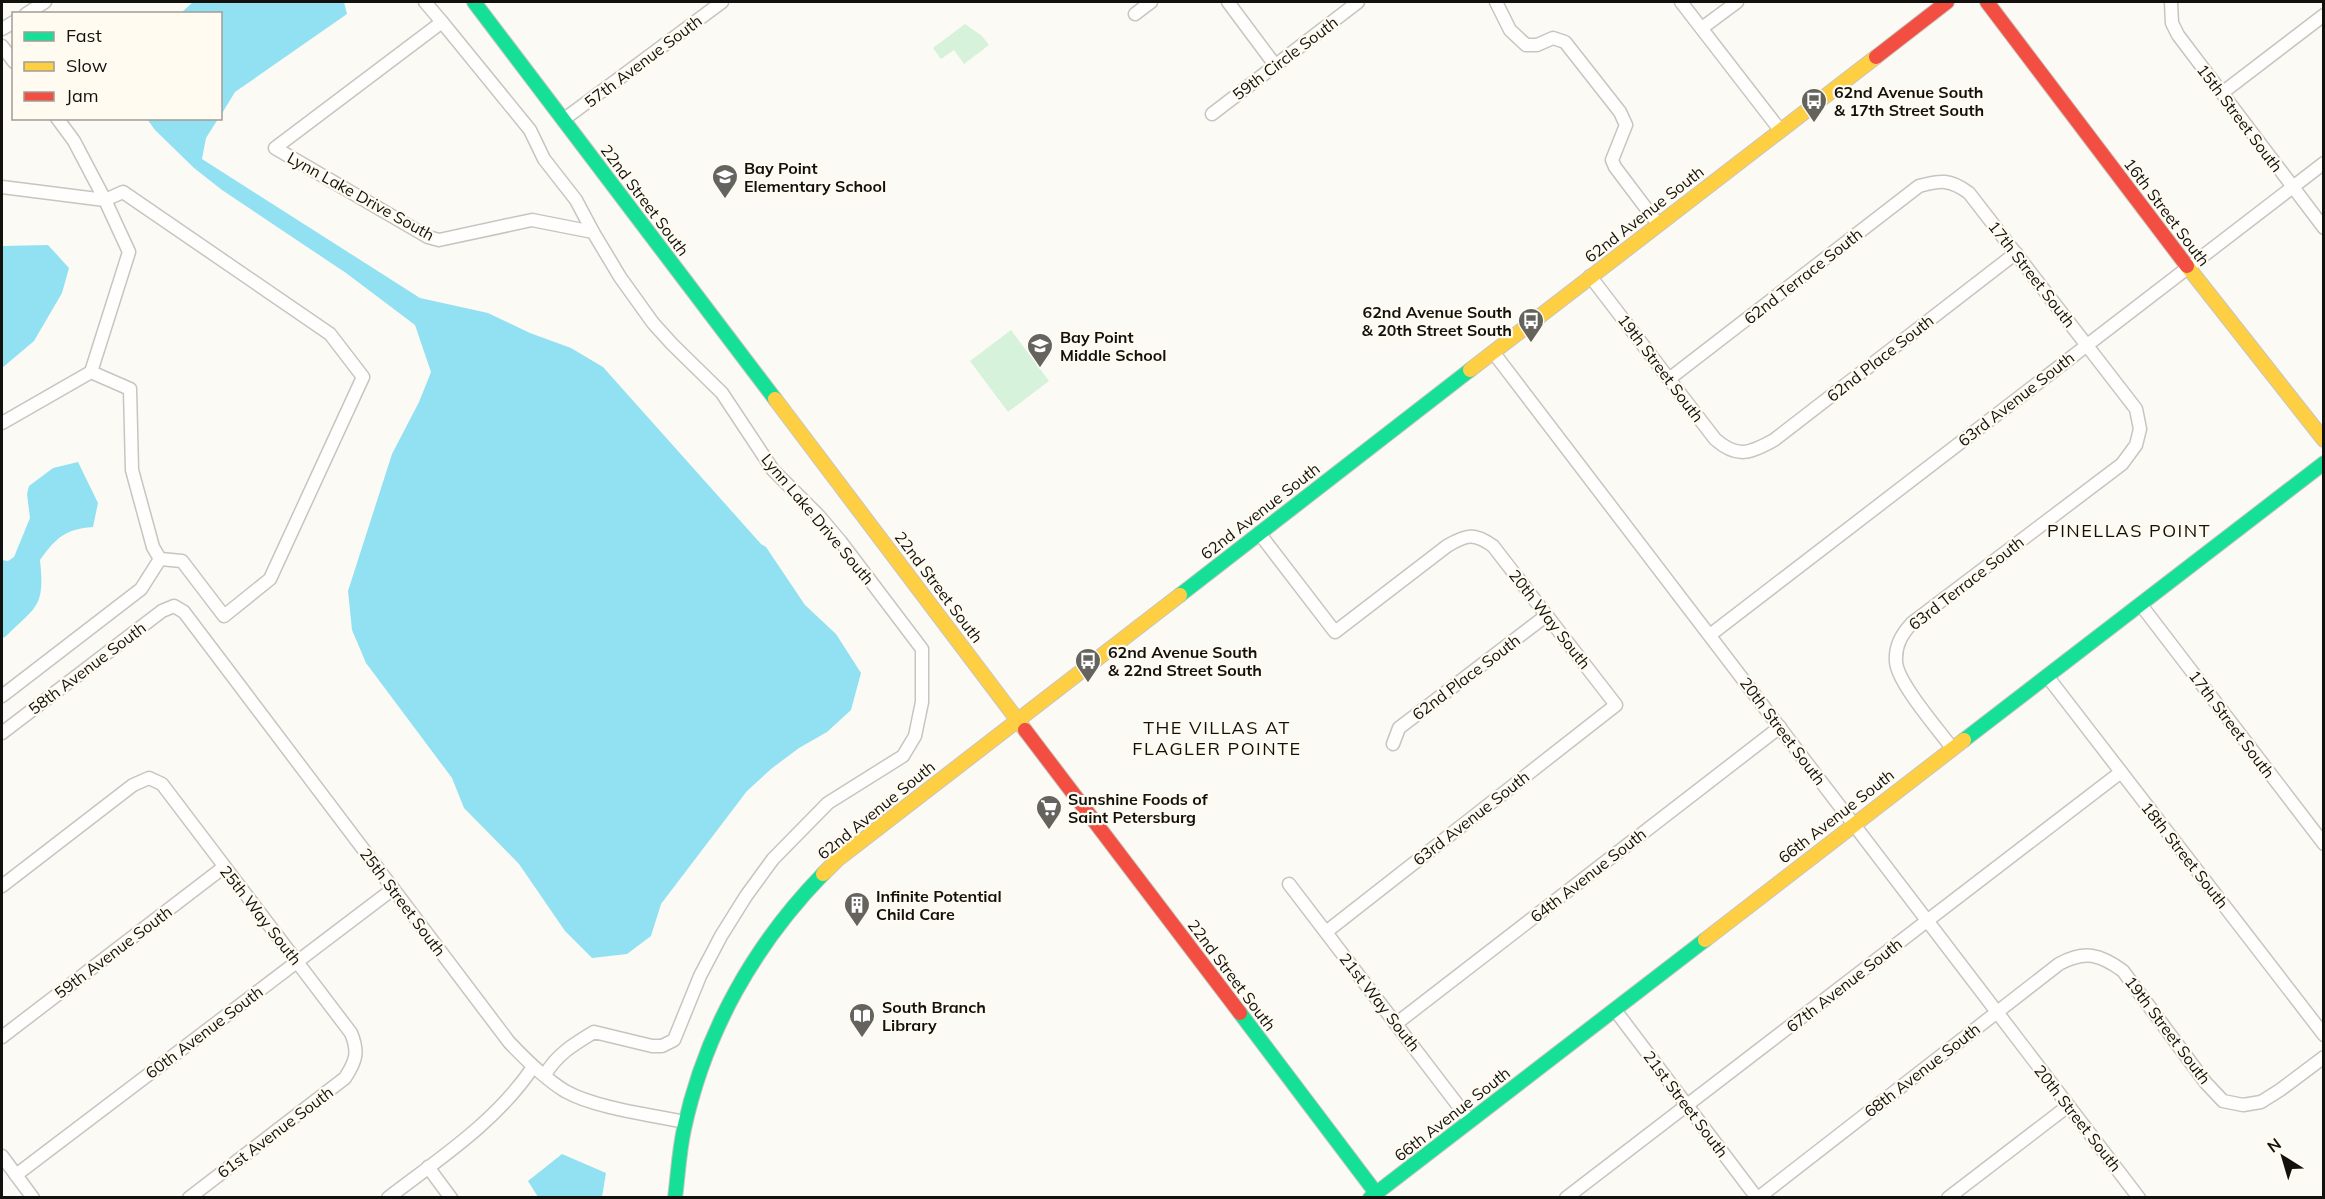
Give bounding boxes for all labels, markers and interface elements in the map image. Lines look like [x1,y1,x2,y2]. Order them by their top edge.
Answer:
street label: 57th Avenue South [580,10,706,112]
legend [12,12,222,120]
street label: 59th Circle South [1228,12,1342,104]
text: Fast [66,24,102,47]
text: Slow [66,54,108,77]
street label: 15th Street South [2193,60,2287,176]
place label: 62nd Avenue South & 17th Street South [1834,82,1984,120]
text: Jam [66,84,99,107]
bus stop icon: 62nd Avenue South & 17th Street South [1799,86,1829,124]
street label: 22nd Street South [597,140,693,260]
street label: Lynn Lake Drive South [284,147,438,245]
street label: 16th Street South [2120,154,2214,270]
place label: Bay Point Elementary School [744,158,886,196]
street label: 62nd Avenue South [1580,161,1708,267]
school or university icon: Bay Point Elementary School [710,162,740,200]
street label: 17th Street South [1984,217,2080,331]
street label: 62nd Terrace South [1740,224,1866,328]
place label: 62nd Avenue South & 20th Street South [1362,302,1512,340]
bus stop icon: 62nd Avenue South & 20th Street South [1516,306,1546,344]
street label: 19th Street South [1614,310,1708,426]
street label: 62nd Place South [1823,310,1937,406]
place label: Bay Point Middle School [1060,327,1166,365]
school or university icon: Bay Point Middle School [1025,331,1055,369]
street label: 63rd Avenue South [1954,347,2078,451]
street label: Lynn Lake Drive South [757,449,879,589]
street label: 62nd Avenue South [1196,458,1324,564]
district label: PINELLAS POINT [2047,519,2211,542]
street label: 22nd Street South [891,527,987,647]
street label: 63rd Terrace South [1904,532,2028,634]
street label: 20th Way South [1505,565,1595,673]
street label: 58th Avenue South [24,617,150,719]
street label: 62nd Place South [1408,630,1524,724]
place label: 62nd Avenue South & 22nd Street South [1108,642,1262,680]
bus stop icon: 62nd Avenue South & 22nd Street South [1073,646,1103,684]
street label: 17th Street South [2185,666,2279,782]
street label: 20th Street South [1736,673,1830,789]
district label: THE VILLAS AT FLAGLER POINTE [1132,716,1302,760]
street label: 62nd Avenue South [813,756,939,864]
street label: 66th Avenue South [1774,765,1898,867]
street label: 63rd Avenue South [1409,766,1533,870]
place label: Sunshine Foods of Saint Petersburg [1068,789,1209,827]
supermarket icon: Sunshine Foods of Saint Petersburg [1034,793,1064,831]
street label: 18th Street South [2137,798,2233,912]
street label: 64th Avenue South [1526,824,1650,926]
street label: 25th Street South [356,844,450,960]
street label: 25th Way South [216,861,306,969]
place label: Infinite Potential Child Care [876,886,1002,924]
building icon: Infinite Potential Child Care [842,890,872,928]
street label: 59th Avenue South [50,901,176,1003]
street label: 22nd Street South [1184,915,1280,1035]
street label: 67th Avenue South [1782,934,1906,1036]
street label: 21st Way South [1335,949,1425,1055]
street label: 19th Street South [2121,972,2215,1088]
street label: 60th Avenue South [141,981,267,1083]
place label: South Branch Library [882,997,986,1035]
library icon: South Branch Library [847,1001,877,1039]
street label: 68th Avenue South [1860,1019,1984,1121]
street label: 21st Street South [1639,1047,1733,1161]
street label: 20th Street South [2030,1061,2126,1175]
street label: 66th Avenue South [1390,1063,1514,1165]
street label: 61st Avenue South [213,1082,337,1182]
north arrow [2253,1127,2313,1187]
text: N [2263,1133,2285,1157]

